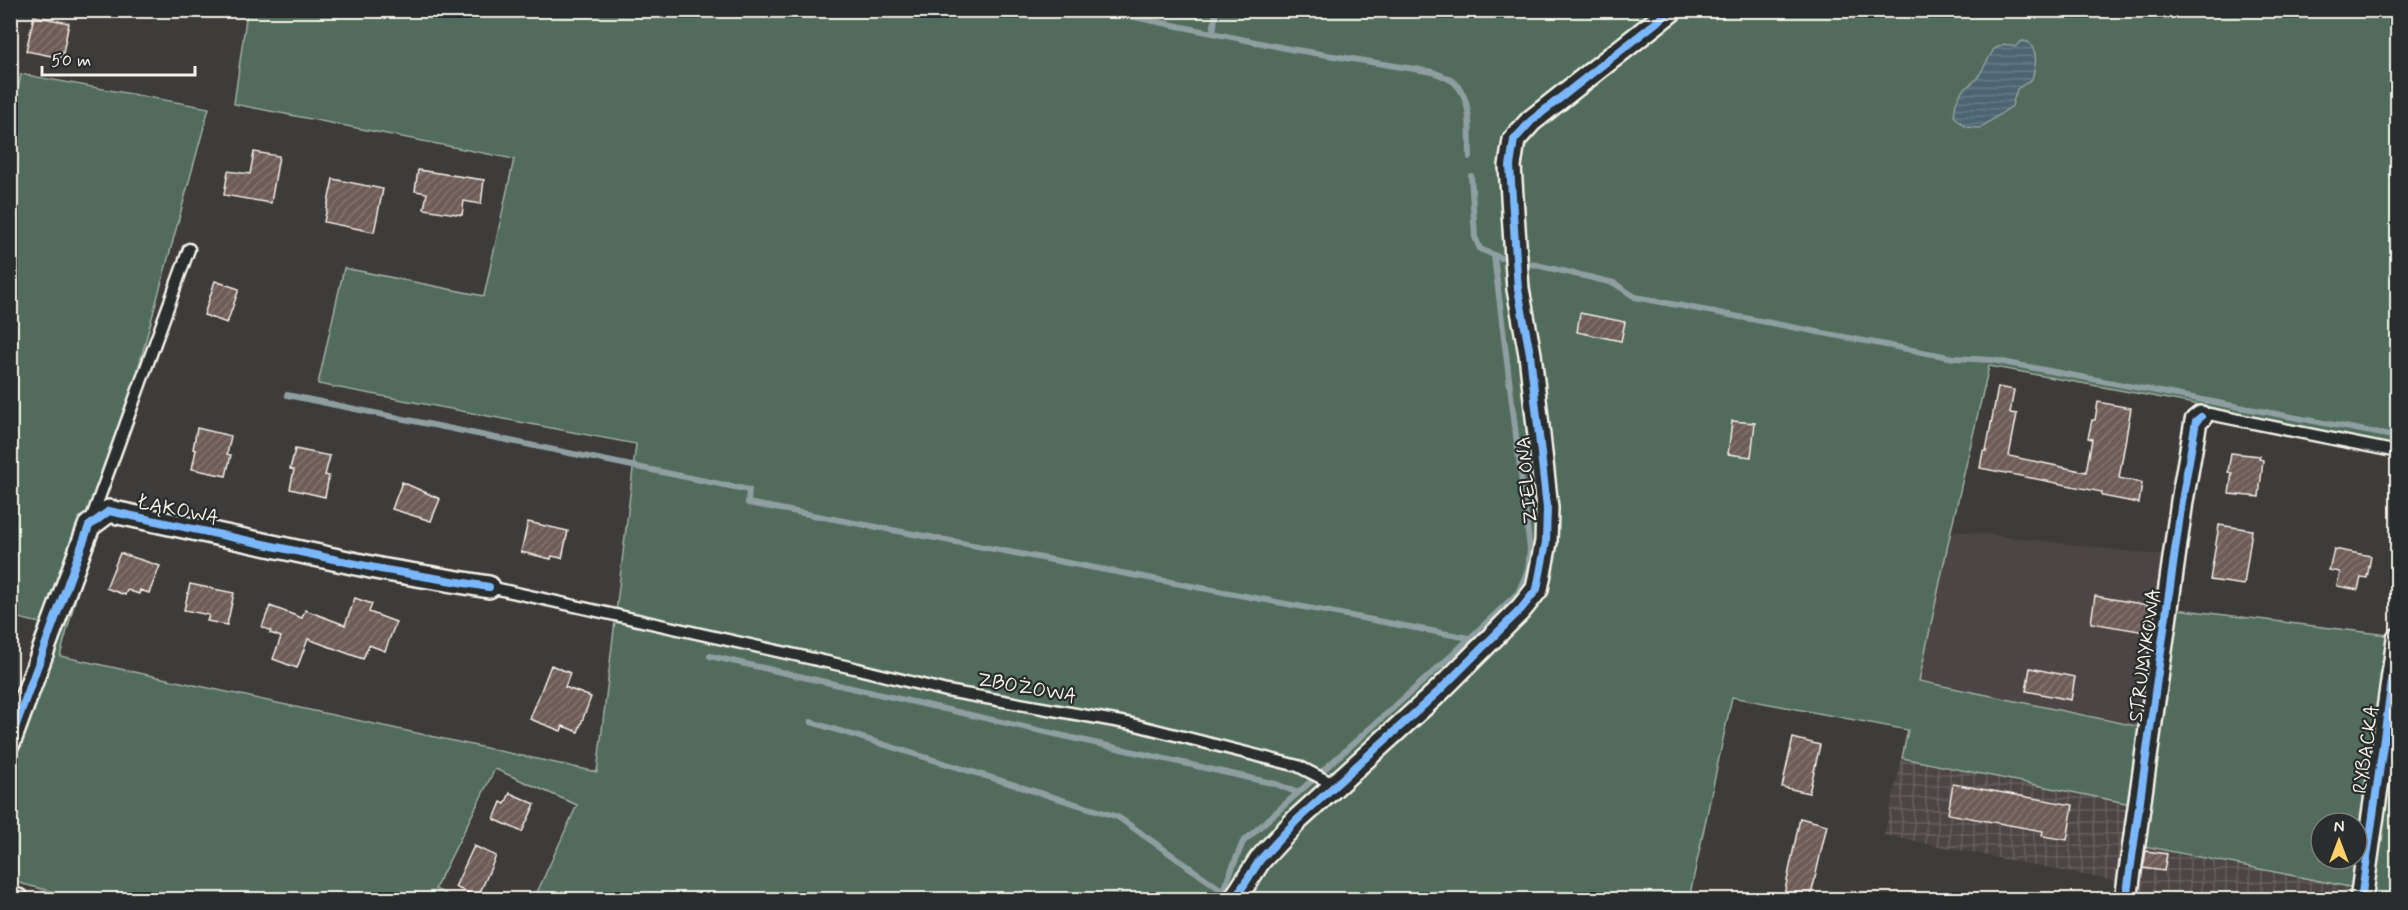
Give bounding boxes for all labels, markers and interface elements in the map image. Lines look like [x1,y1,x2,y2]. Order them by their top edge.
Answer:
scale bar [42,39,195,77]
text: 50 m [51,49,91,73]
street label: ZIELONA [1510,435,1545,525]
street label: ŁĄKOWA [134,489,221,532]
street label: STRUMYKOWA [2123,587,2168,724]
street label: ZBOŻOWA [975,666,1078,710]
street label: RYBACKA [2347,703,2386,795]
north arrow [2309,811,2369,871]
text: N [2334,817,2344,838]

